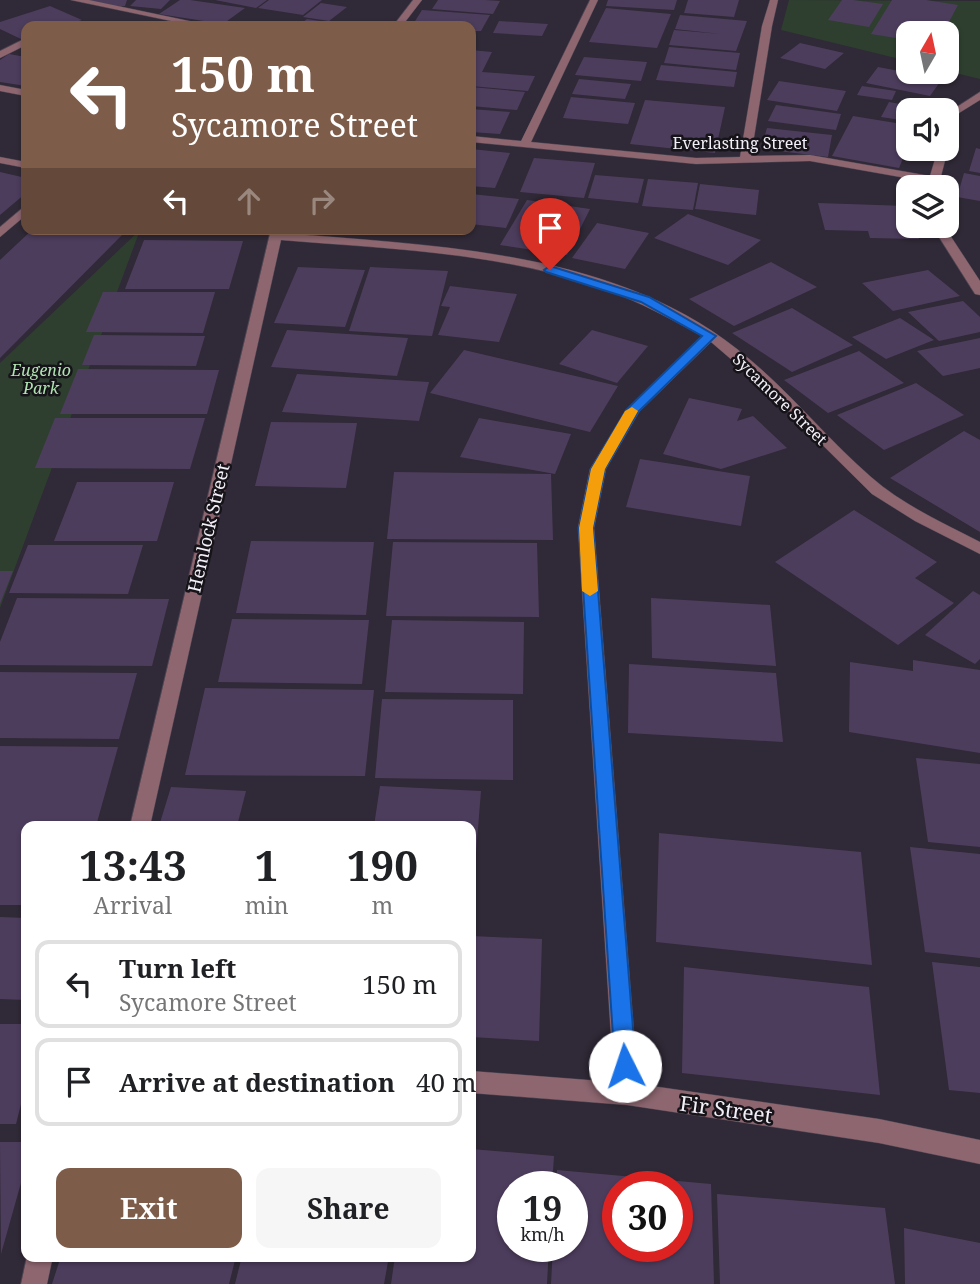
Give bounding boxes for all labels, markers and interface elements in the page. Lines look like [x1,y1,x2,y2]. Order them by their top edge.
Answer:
north arrow [896,21,959,84]
map controls [896,21,959,238]
text: 150 m [171,40,315,106]
icon: left [56,49,147,140]
button: sound [896,98,959,161]
text: Sycamore Street [171,103,418,146]
street label: Everlasting Street [673,132,808,154]
button: layers [896,175,959,238]
icon: left [157,182,195,220]
icon: ahead [230,182,268,220]
icon: right [303,182,341,220]
pin [520,198,580,270]
icon: arrive [531,209,569,247]
street label: Sycamore Street [728,348,832,450]
park label: Eugenio Park [10,359,71,399]
street label: Hemlock Street [182,461,234,595]
text: 13:43 [79,836,187,893]
text: 1 [255,836,279,893]
text: 190 [347,836,418,893]
text: Arrival [94,889,172,921]
text: min [245,889,289,921]
text: m [371,889,393,921]
text: Turn left [119,950,236,986]
icon: left [60,965,98,1003]
text: 150 m [362,966,437,1002]
text: Sycamore Street [119,986,297,1018]
position arrow [588,1029,662,1103]
icon: arrive [60,1063,98,1101]
text: Arrive at destination [119,1064,395,1100]
text: 40 m [416,1064,476,1100]
street label: Fir Street [678,1089,774,1129]
button: Exit [56,1168,242,1248]
button: Share [256,1168,441,1248]
speed limit sign: 30 [602,1171,693,1262]
text: 19 [523,1184,562,1231]
text: km/h [520,1222,565,1246]

